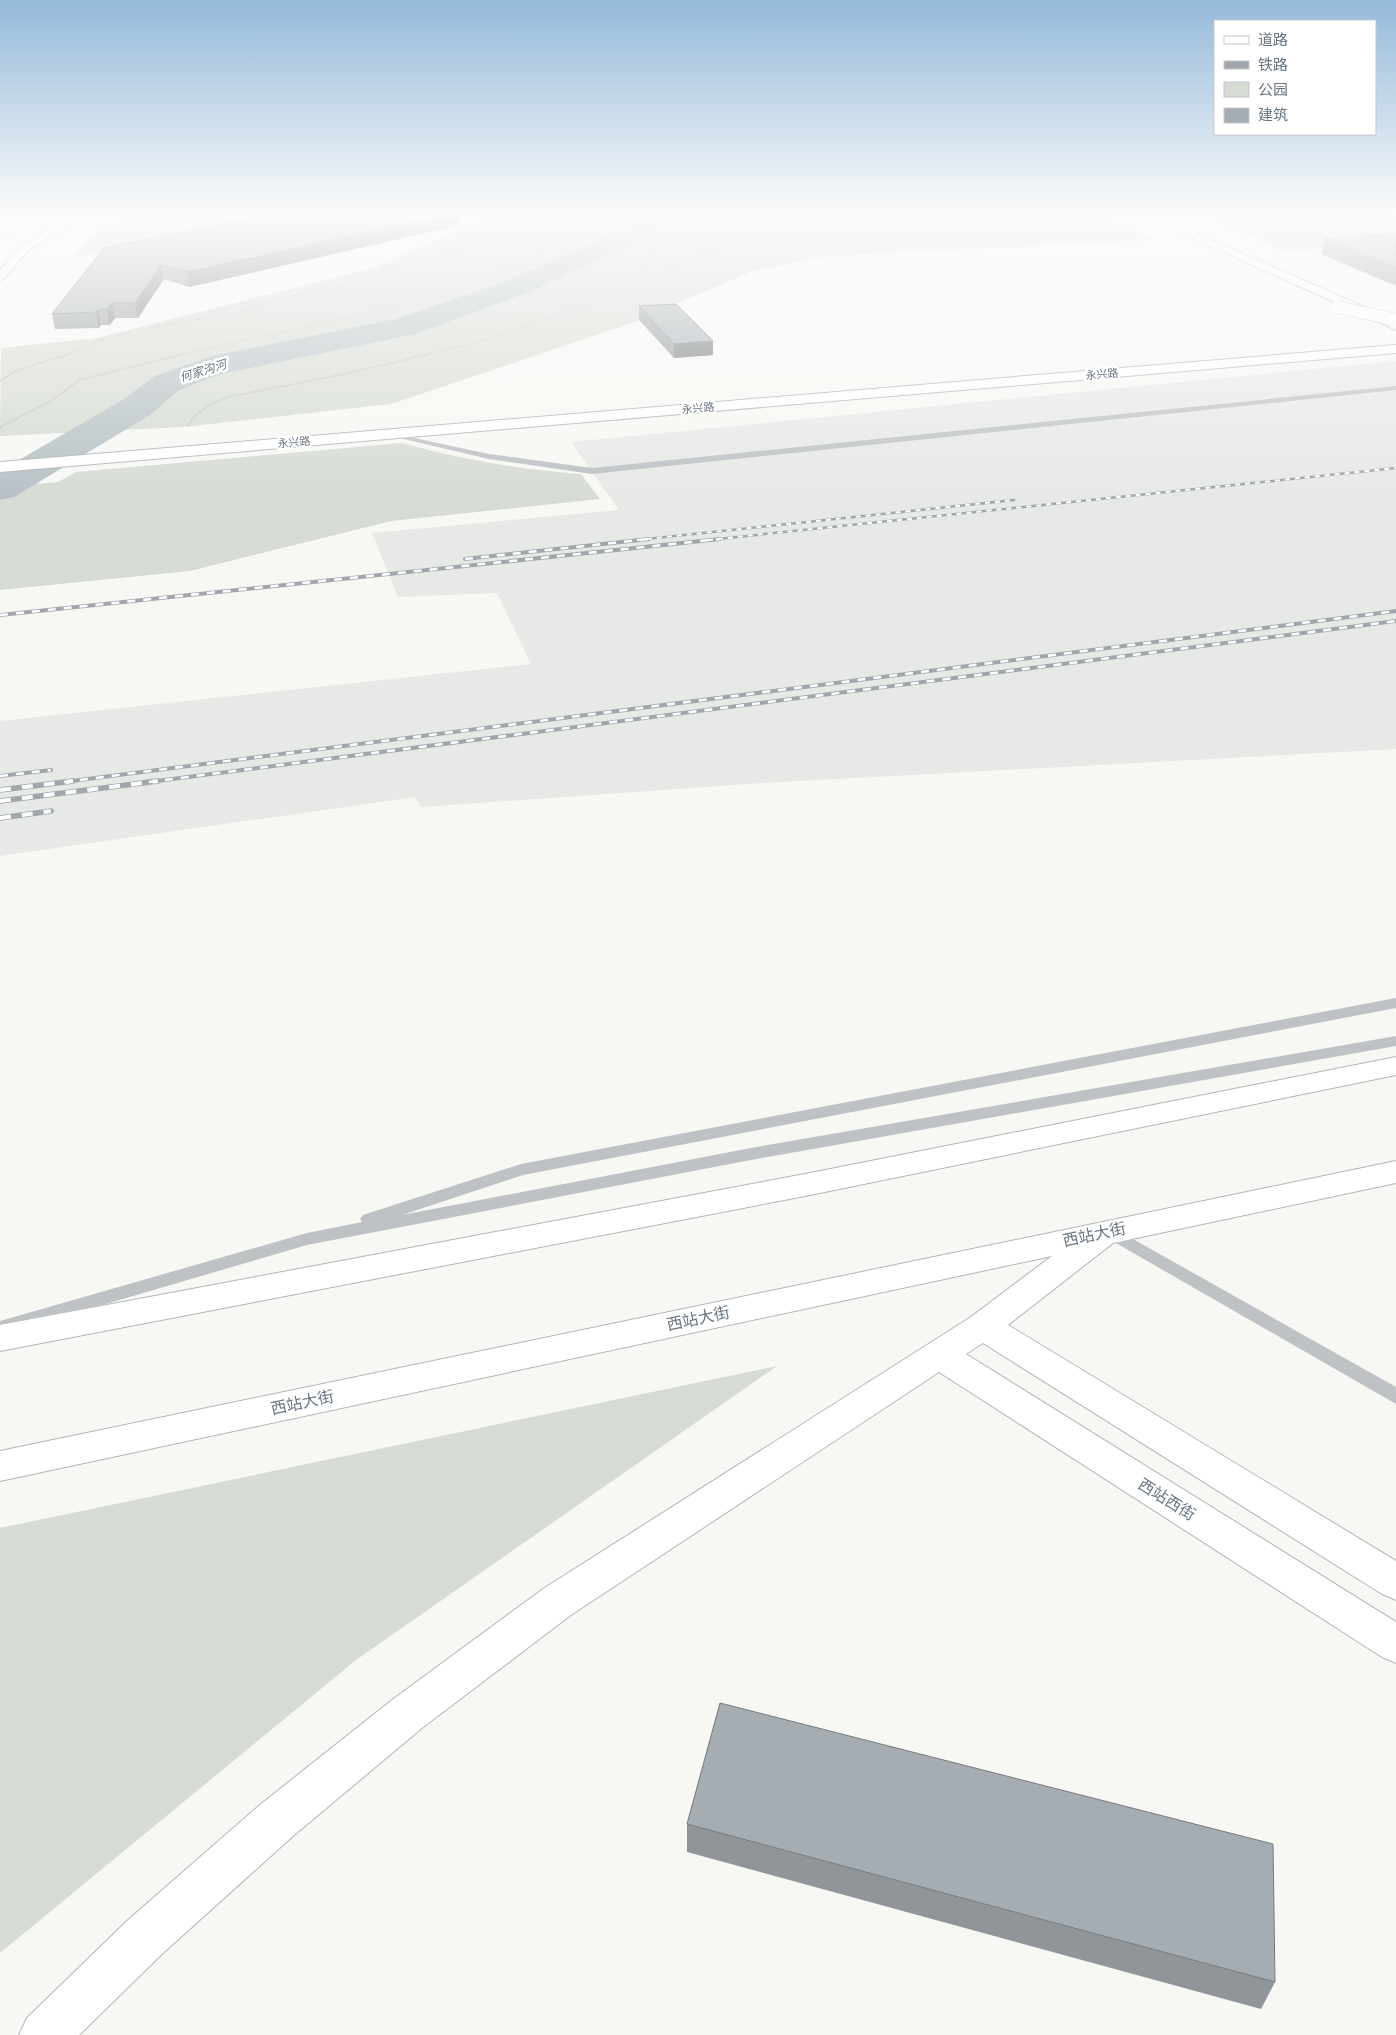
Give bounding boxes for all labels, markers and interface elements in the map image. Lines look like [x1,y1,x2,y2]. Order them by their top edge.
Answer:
legend [1214,20,1376,135]
text: 道路 [1258,31,1288,48]
text: 铁路 [1258,56,1288,73]
text: 公园 [1258,81,1288,98]
text: 建筑 [1258,106,1288,123]
water label: 何家沟河 [178,357,230,385]
street label: 永兴路 [1085,367,1119,381]
street label: 永兴路 [681,401,715,415]
street label: 永兴路 [277,435,311,449]
street label: 西站大街 [1061,1219,1127,1249]
street label: 西站大街 [665,1303,731,1333]
street label: 西站大街 [269,1387,335,1417]
street label: 西站西街 [1135,1474,1199,1524]

